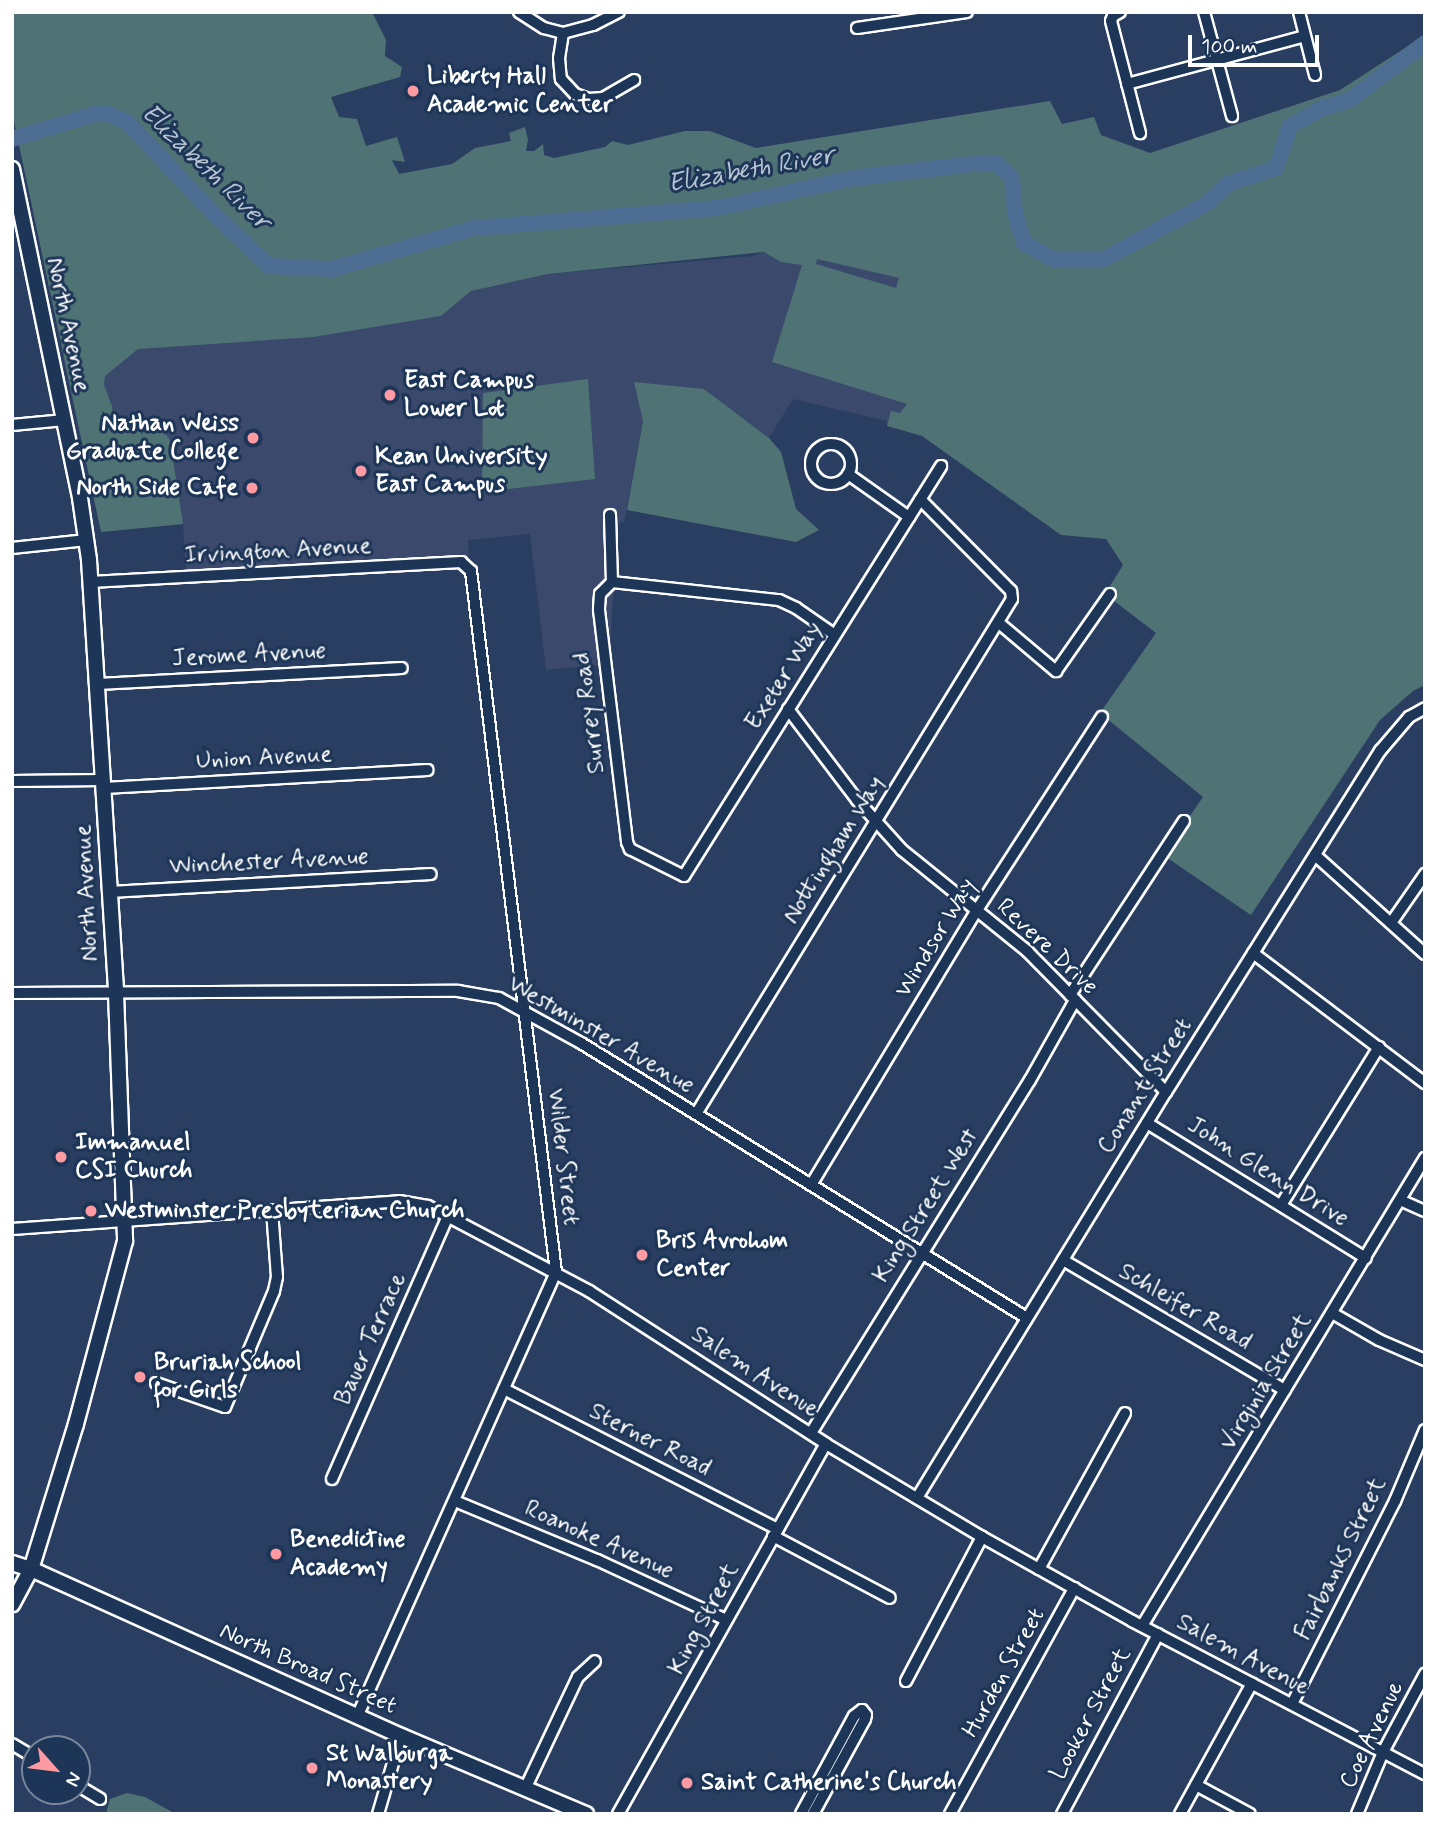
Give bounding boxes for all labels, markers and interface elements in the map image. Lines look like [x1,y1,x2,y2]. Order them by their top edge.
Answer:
scale bar [1192,21,1323,65]
text: 100 m [1201,33,1257,61]
place label: Liberty Hall Academic Center [427,63,609,119]
marker: Liberty Hall Academic Center [405,83,421,99]
water label: Elizabeth River [134,98,276,238]
water label: Elizabeth River [665,141,837,201]
street label: North Avenue [40,255,96,395]
place label: East Campus Lower Lot [404,367,534,423]
marker: East Campus Lower Lot [382,387,398,403]
place label: Nathan Weiss Graduate College [63,410,239,466]
marker: Nathan Weiss Graduate College [245,430,261,446]
place label: Kean University East Campus [375,443,540,499]
marker: Kean University East Campus [353,463,369,479]
place label: North Side Cafe [77,474,238,502]
marker: North Side Cafe [244,480,260,496]
street label: Irvington Avenue [184,532,372,570]
street label: Exeter Way [739,616,829,736]
street label: Jerome Avenue [170,636,328,674]
street label: Surrey Road [568,650,612,776]
street label: Union Avenue [194,740,334,776]
street label: Nottingham Way [776,770,892,930]
street label: North Avenue [69,824,105,962]
street label: Winchester Avenue [170,842,368,882]
street label: Windsor Way [889,872,983,1004]
street label: Revere Drive [990,893,1104,1001]
street label: Westminster Avenue [504,971,698,1099]
street label: Conant Street [1091,1011,1199,1161]
street label: Wilder Street [540,1085,586,1229]
street label: John Glenn Drive [1183,1111,1353,1233]
street label: King Street West [867,1123,985,1289]
place label: Immanuel CSI Church [75,1129,199,1185]
marker: Immanuel CSI Church [53,1149,69,1165]
place label: Westminster Presbyterian Church [105,1197,453,1225]
marker: Westminster Presbyterian Church [83,1203,99,1219]
place label: Bris Avrohom Center [656,1227,788,1283]
marker: Bris Avrohom Center [634,1247,650,1263]
street label: Schleifer Road [1115,1258,1255,1356]
street label: Bauer Terrace [330,1270,412,1408]
street label: Virginia Street [1214,1308,1318,1456]
street label: Salem Avenue [684,1319,826,1425]
place label: Bruriah School for Girls [154,1349,302,1405]
marker: Bruriah School for Girls [132,1369,148,1385]
street label: Sterner Road [585,1397,715,1483]
street label: Fairbanks Street [1289,1473,1393,1645]
street label: Roanoke Avenue [519,1494,679,1586]
place label: Benedictine Academy [290,1526,406,1582]
marker: Benedictine Academy [268,1546,284,1562]
street label: King Street [662,1558,746,1680]
street label: Hurden Street [956,1602,1052,1744]
street label: Salem Avenue [1170,1607,1316,1703]
street label: North Broad Street [213,1616,403,1722]
street label: Looker Street [1044,1643,1138,1785]
street label: Coe Avenue [1333,1675,1411,1795]
north arrow [21,1735,91,1805]
place label: St Walburga Monastery [326,1740,452,1796]
marker: St Walburga Monastery [304,1760,320,1776]
text: N [59,1768,87,1791]
place label: Saint Catherine's Church [701,1769,963,1797]
marker: Saint Catherine's Church [679,1775,695,1791]

